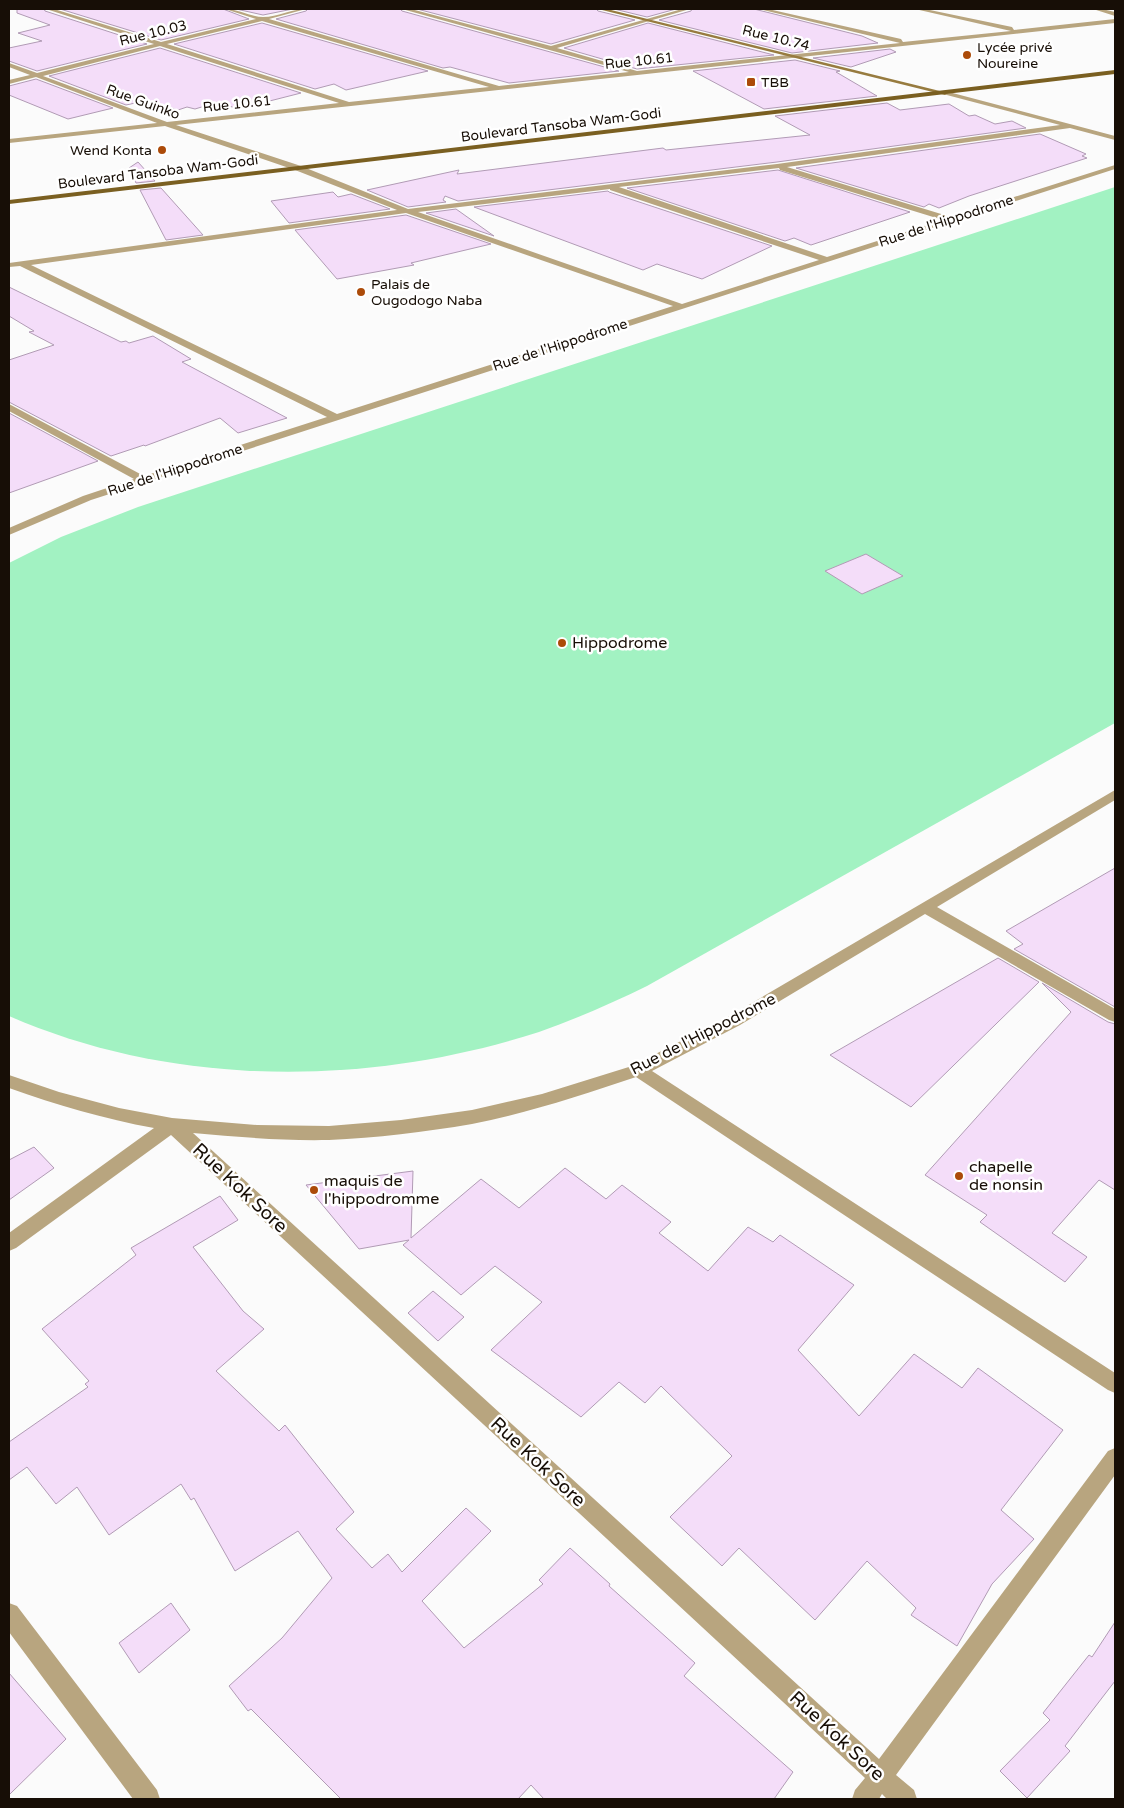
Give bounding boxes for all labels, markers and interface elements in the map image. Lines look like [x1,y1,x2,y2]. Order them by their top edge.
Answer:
street label: Rue 10.03 [118,16,188,50]
street label: Rue 10.74 [741,21,812,55]
place label: Lycée privé Noureine [977,39,1052,72]
street label: Rue 10.61 [604,49,674,73]
marker: Lycée privé Noureine [961,49,973,61]
place label: TBB [761,74,789,91]
marker: TBB [745,76,757,88]
street label: Rue Guinko [104,81,182,123]
street label: Rue 10.61 [202,92,272,116]
street label: Boulevard Tansoba Wam-Godi [460,104,662,146]
place label: Wend Konta [70,142,152,159]
marker: Wend Konta [156,144,168,156]
street label: Boulevard Tansoba Wam-Godi [57,151,259,193]
street label: Rue de l'Hippodrome [877,191,1015,251]
place label: Palais de Ougodogo Naba [371,276,482,309]
marker: Palais de Ougodogo Naba [355,286,367,298]
street label: Rue de l'Hippodrome [491,315,629,375]
street label: Rue de l'Hippodrome [106,440,244,500]
place label: Hippodrome [572,633,667,653]
marker: Hippodrome [556,637,568,649]
street label: Rue de l'Hippodrome [627,989,779,1079]
street label: Rue Kok Sore [188,1139,292,1237]
place label: chapelle de nonsin [969,1157,1043,1195]
marker: chapelle de nonsin [953,1170,965,1182]
place label: maquis de l'hippodromme [324,1171,439,1209]
marker: maquis de l'hippodromme [308,1184,320,1196]
street label: Rue Kok Sore [486,1413,590,1511]
street label: Rue Kok Sore [785,1687,889,1785]

